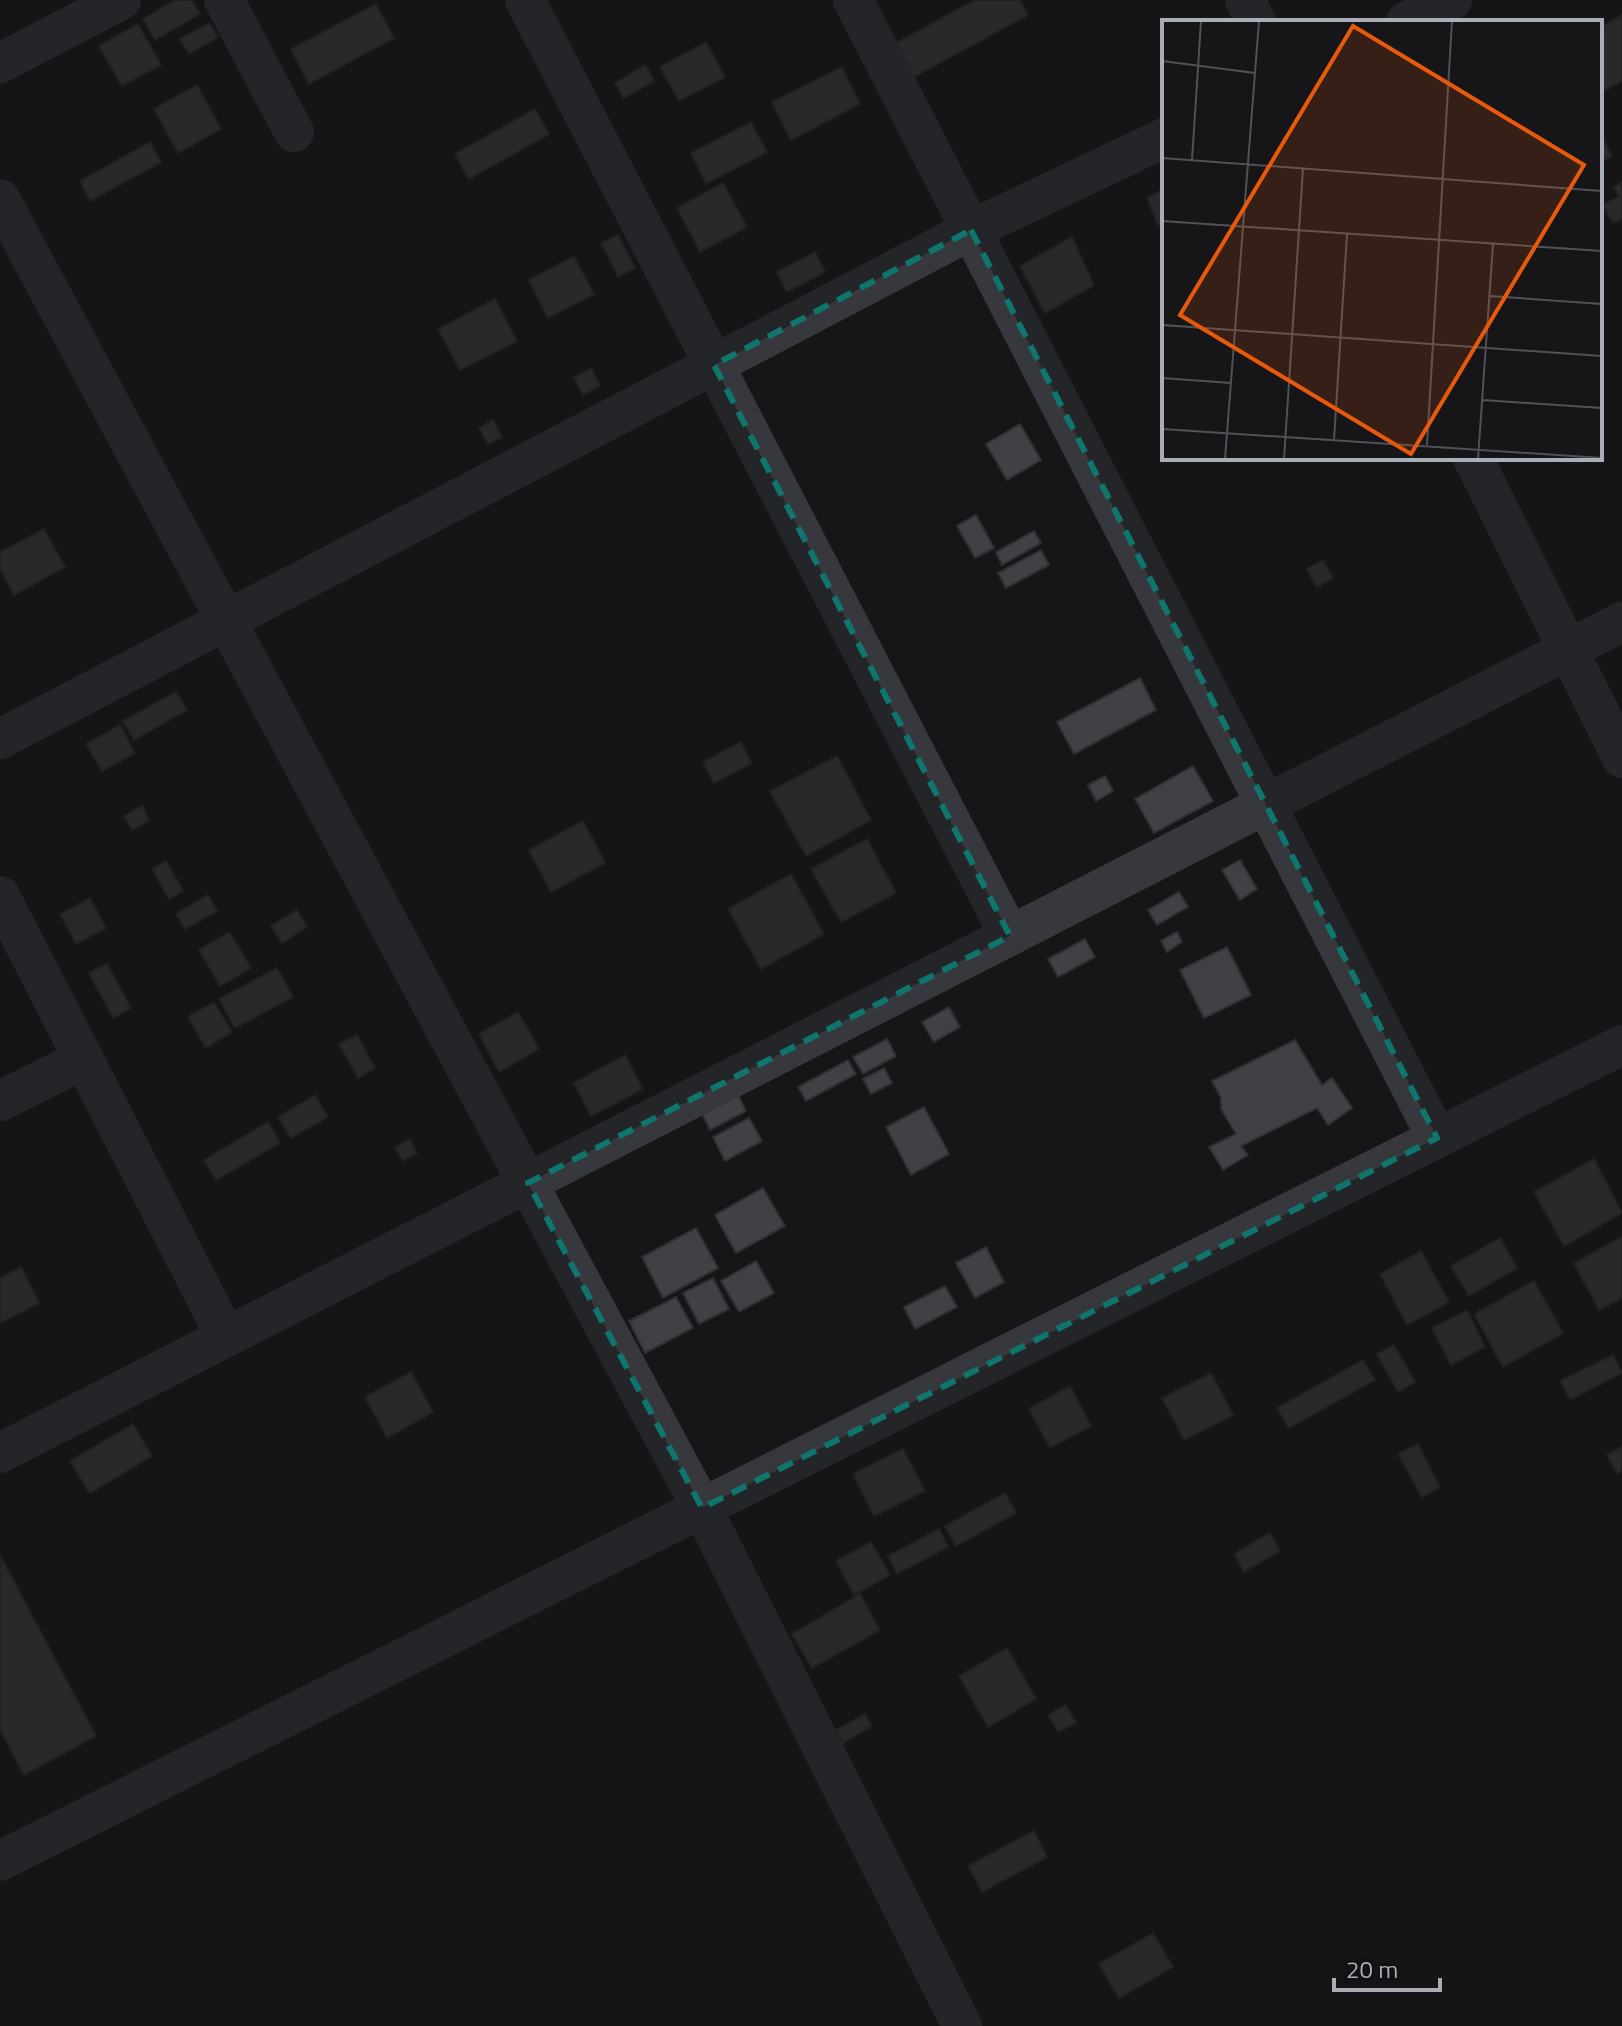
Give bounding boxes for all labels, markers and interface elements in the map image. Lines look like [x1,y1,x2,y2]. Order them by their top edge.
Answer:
inset map [1162,20,1602,460]
scale bar [1334,1942,1440,1992]
text: 20 m [1346,1951,1398,1987]

